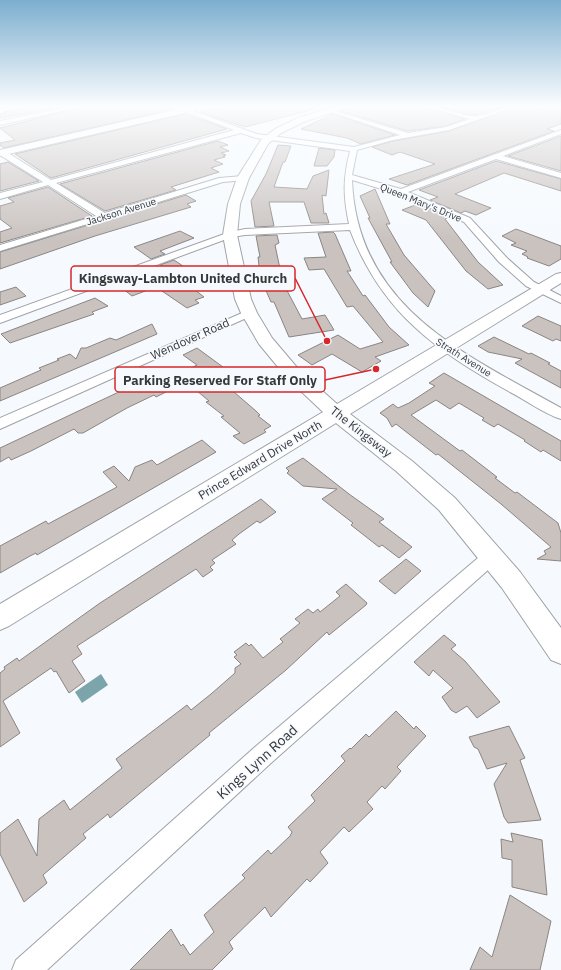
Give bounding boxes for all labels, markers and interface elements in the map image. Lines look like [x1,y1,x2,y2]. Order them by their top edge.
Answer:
street label: Queen Mary's Drive [378,180,464,225]
street label: Jackson Avenue [85,195,158,228]
callout: Kingsway-Lambton United Church [71,266,295,291]
text: Kingsway-Lambton United Church [79,270,287,287]
street label: Wendover Road [148,314,232,363]
street label: Strath Avenue [433,335,494,380]
callout: Parking Reserved For Staff Only [115,367,325,392]
text: Parking Reserved For Staff Only [123,372,317,389]
street label: The Kingsway [328,403,395,460]
street label: Prince Edward Drive North [195,417,324,502]
street label: Kings Lynn Road [213,721,301,803]

